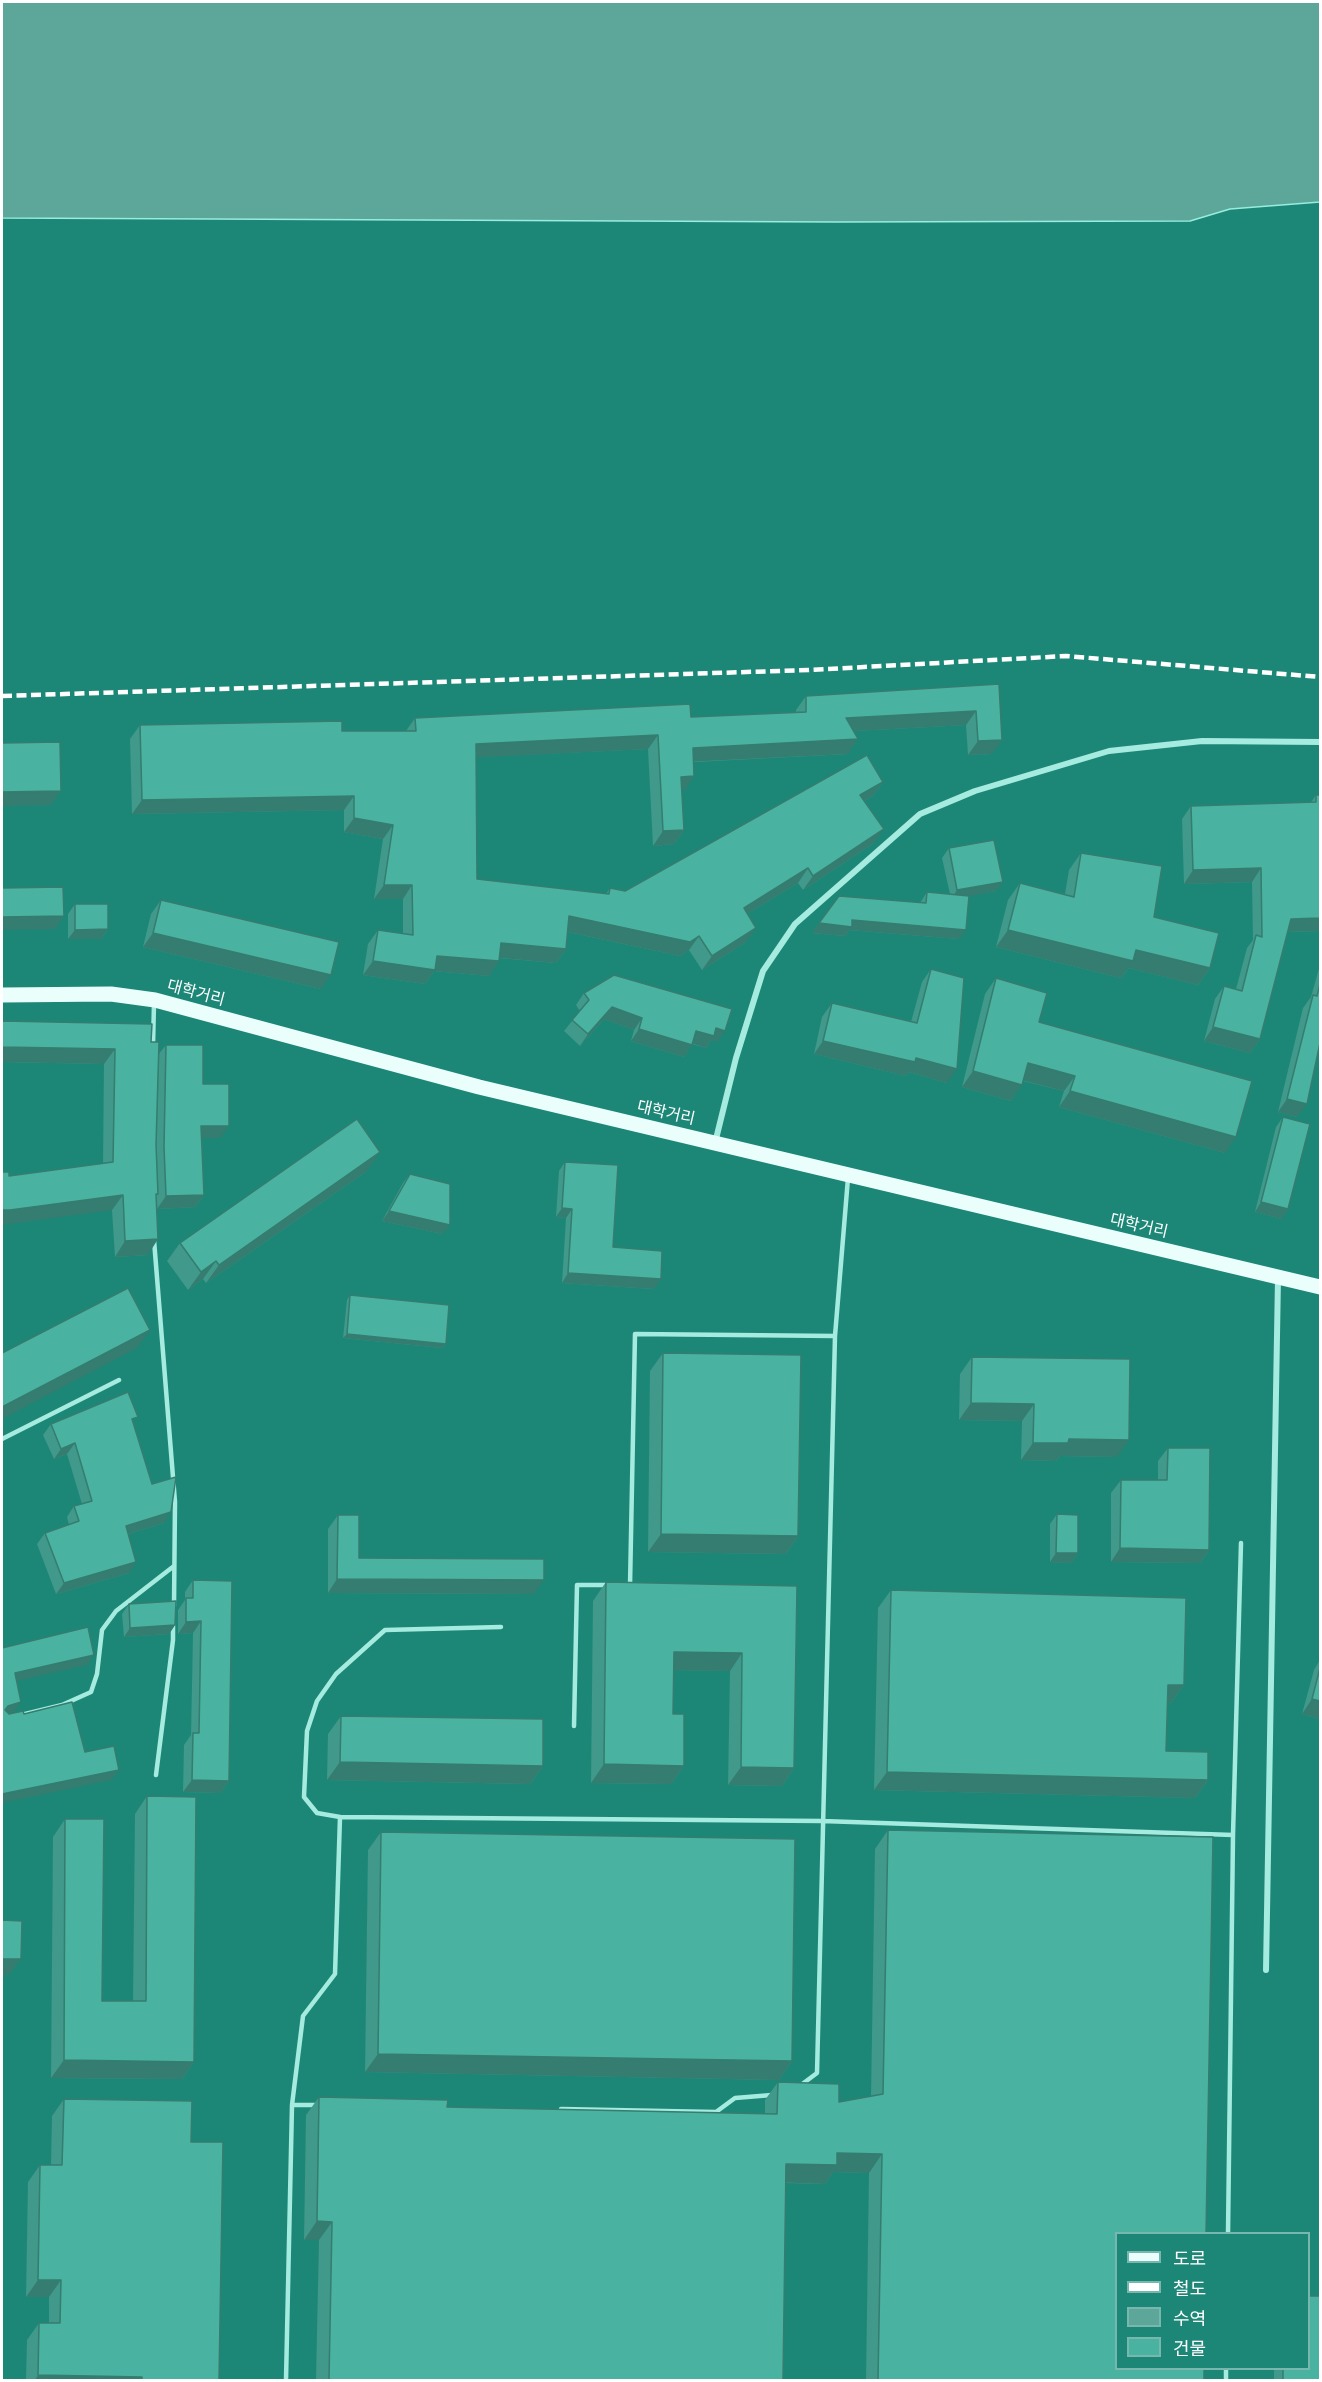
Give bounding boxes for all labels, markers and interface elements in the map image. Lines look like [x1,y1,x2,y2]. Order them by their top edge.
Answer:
street label: 대학거리 [165,976,227,1010]
street label: 대학거리 [635,1097,697,1129]
street label: 대학거리 [1108,1210,1170,1242]
legend [1115,2232,1310,2370]
text: 도로 [1173,2248,1206,2269]
text: 철도 [1173,2278,1206,2299]
text: 수역 [1173,2308,1206,2329]
text: 건물 [1173,2338,1206,2359]

